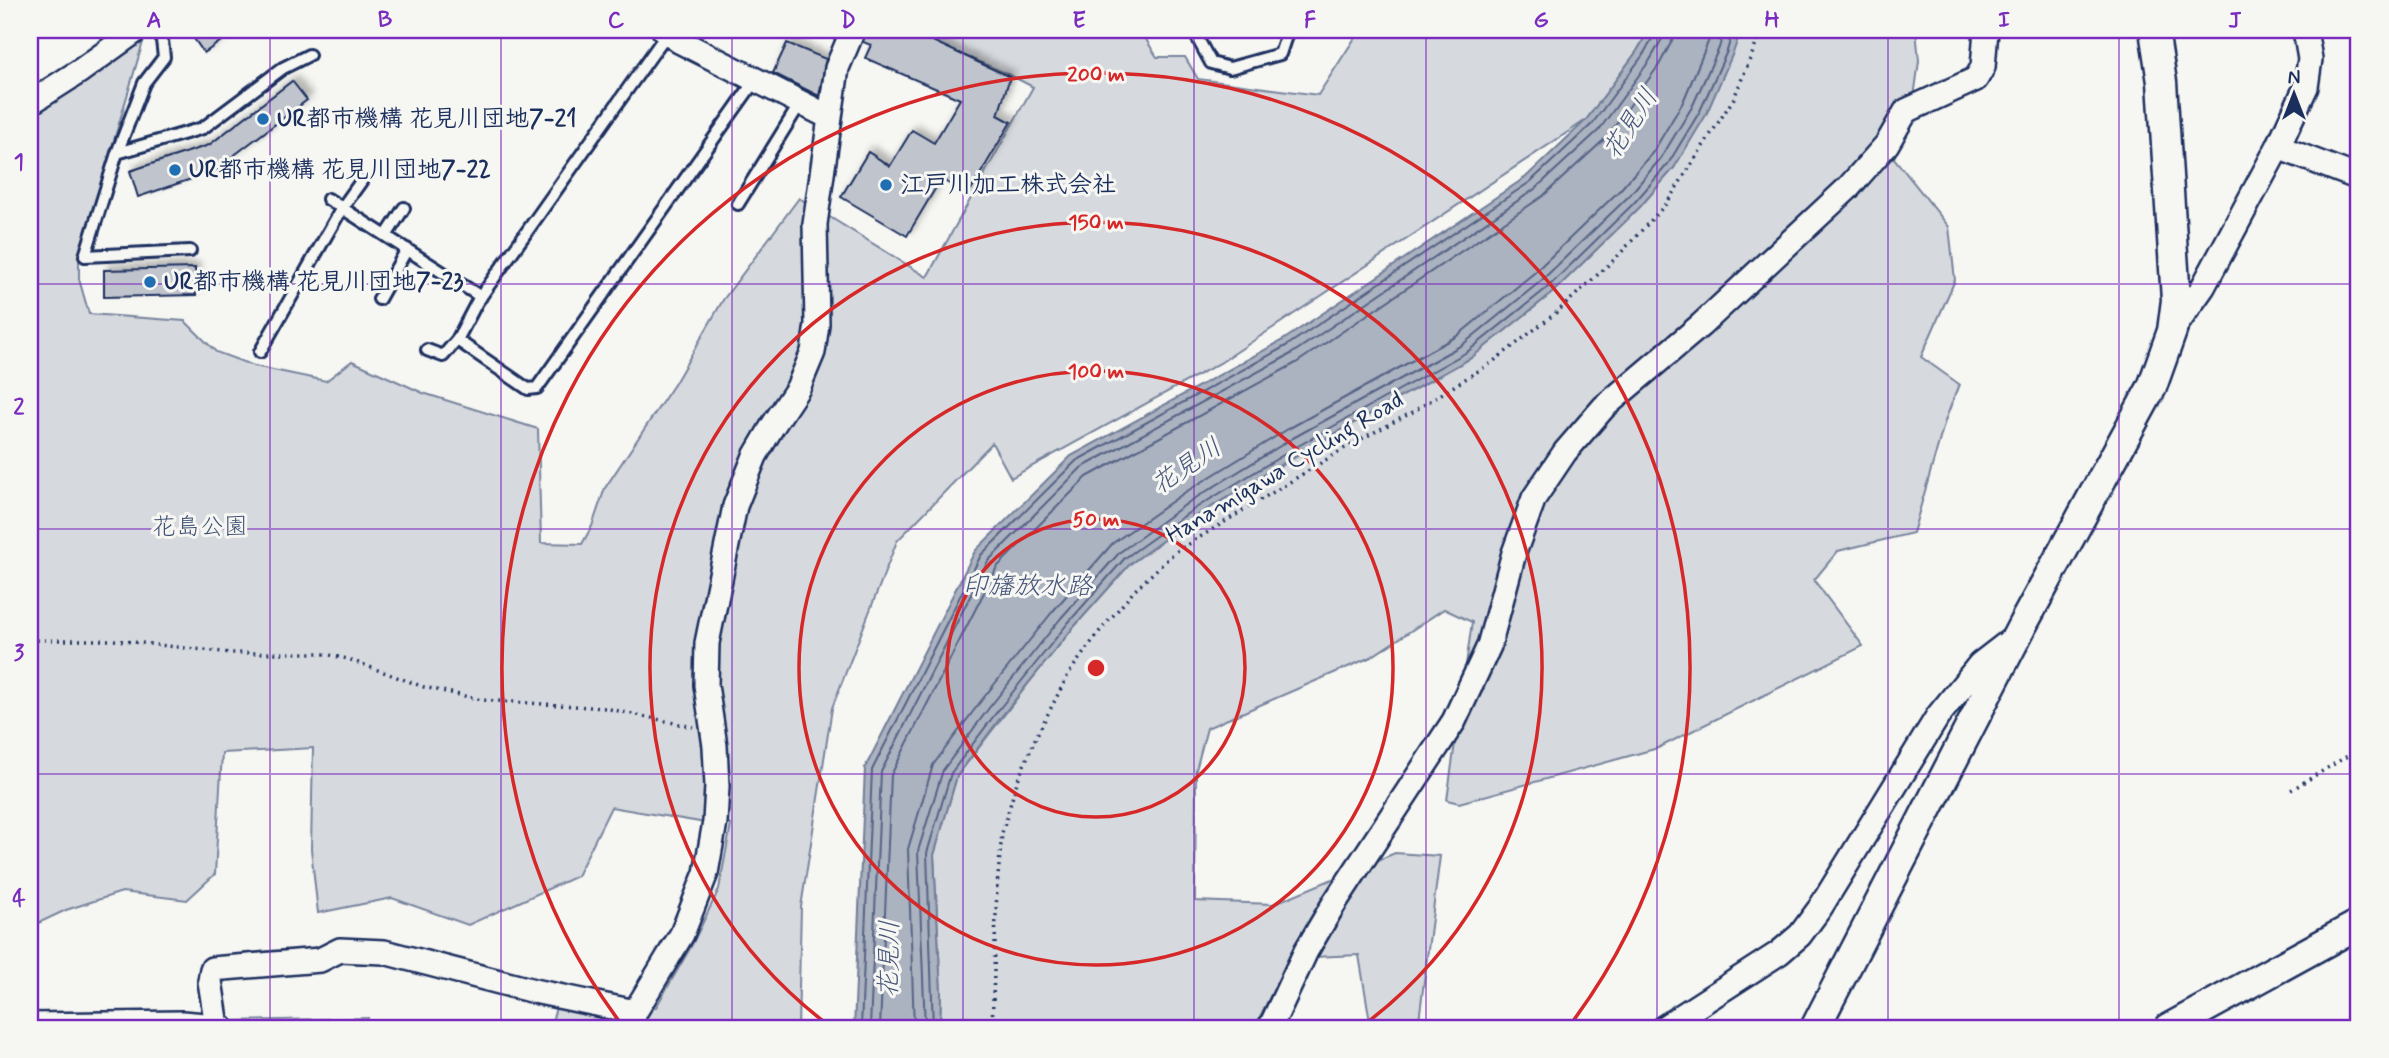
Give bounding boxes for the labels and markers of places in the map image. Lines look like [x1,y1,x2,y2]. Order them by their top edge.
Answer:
place label: UR都市機構 花見川団地7-21 [277,104,576,135]
marker: UR都市機構 花見川団地7-21 [255,111,271,127]
place label: UR都市機構 花見川団地7-22 [189,155,491,186]
marker: UR都市機構 花見川団地7-22 [167,162,183,178]
place label: 江戸川加工株式会社 [900,170,1116,201]
marker: 江戸川加工株式会社 [878,177,894,193]
place label: UR都市機構 花見川団地7-23 [164,267,463,298]
marker: UR都市機構 花見川団地7-23 [142,274,158,290]
centre of rings [1084,656,1108,680]

